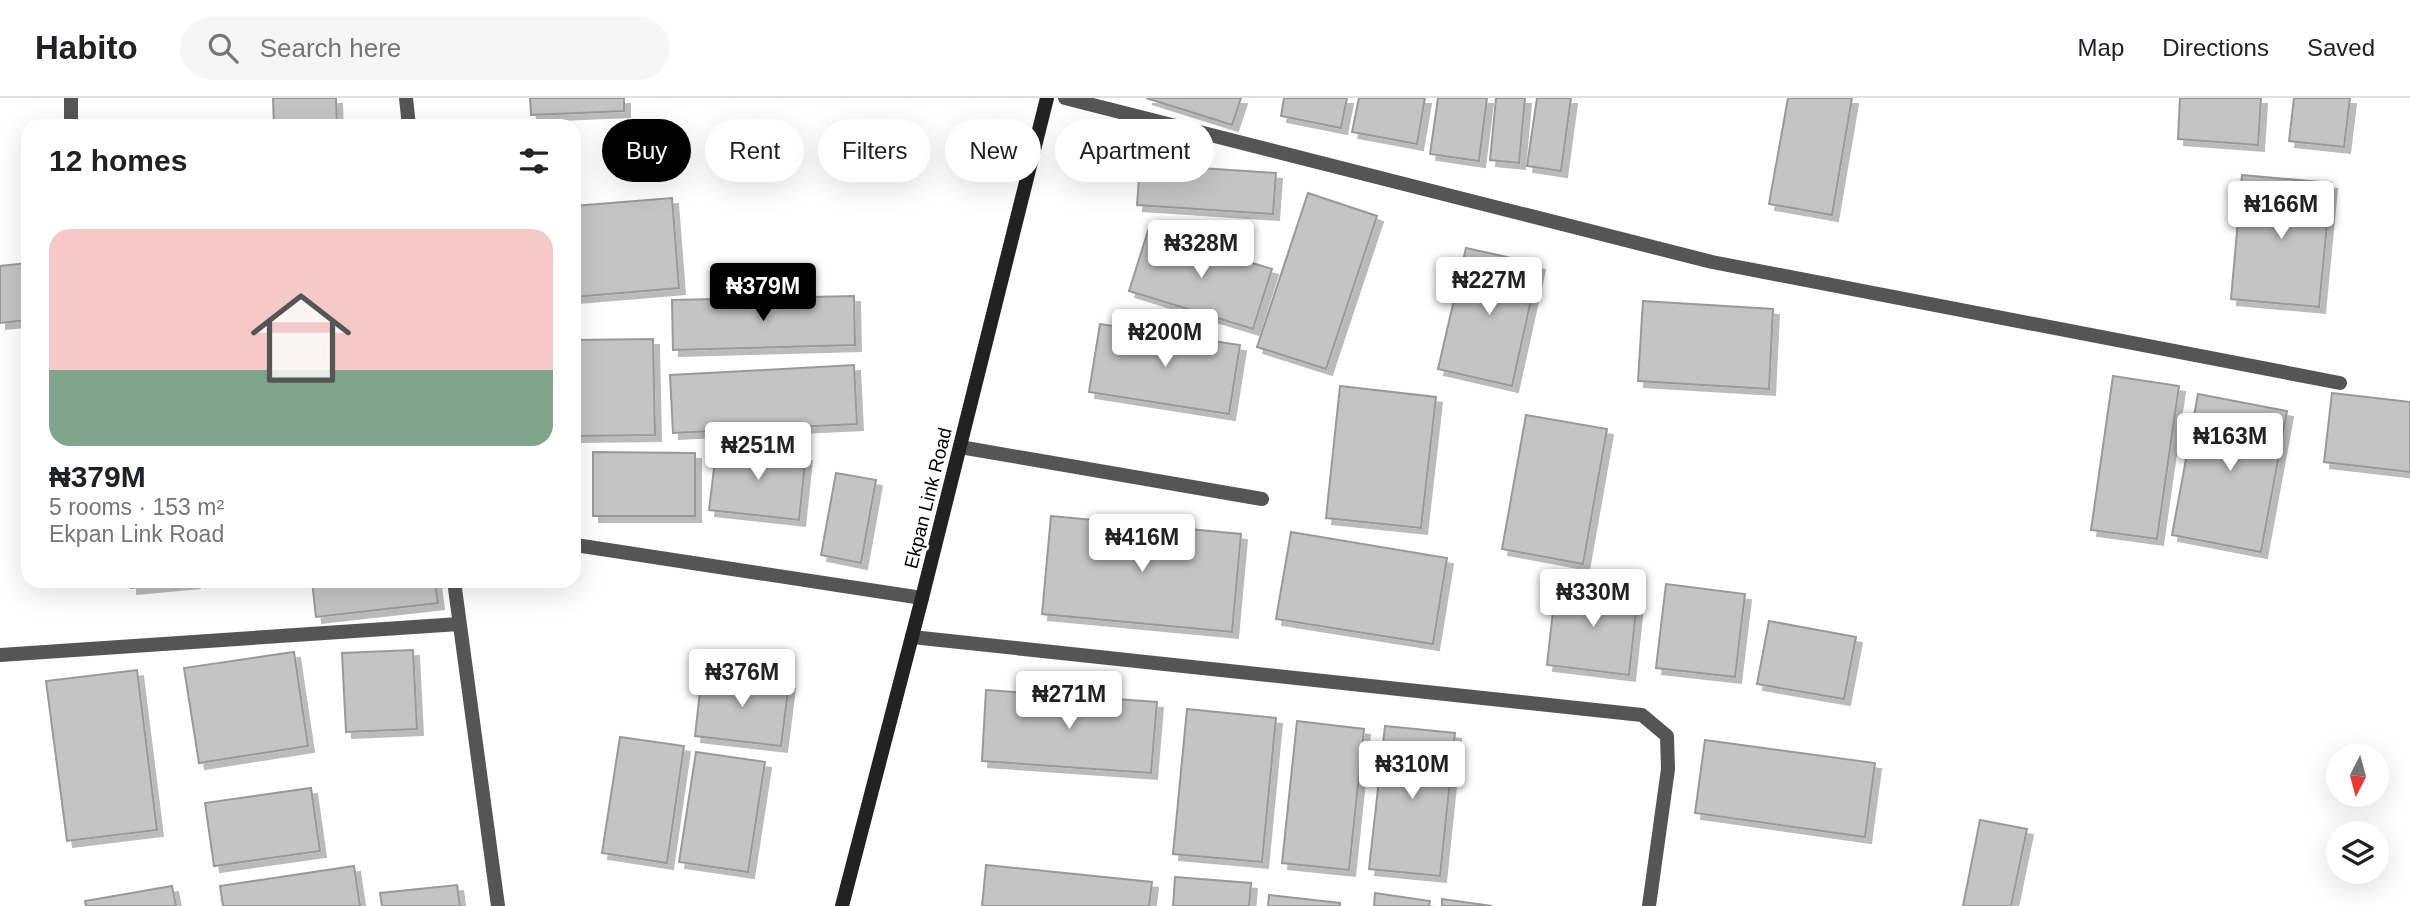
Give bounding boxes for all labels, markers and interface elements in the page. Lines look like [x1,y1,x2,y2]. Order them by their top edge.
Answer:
search box [180,17,670,80]
text: Habito [35,29,138,66]
icon: search [204,29,242,67]
text: Search here [260,33,401,63]
text: Map [2078,34,2124,61]
text: Directions [2162,34,2269,61]
text: Saved [2307,34,2375,61]
chip: Buy [602,119,691,182]
chip: Rent [705,119,804,182]
chip: Filters [818,119,931,182]
chip: New [945,119,1041,182]
chip: Apartment [1055,119,1214,182]
icon: filters [515,142,553,180]
text: 12 homes [49,144,187,177]
pin: ₦166M [2232,181,2330,241]
text: ₦166M [2244,191,2318,217]
pin: ₦328M [1152,220,1250,280]
text: ₦328M [1164,230,1238,256]
pin: ₦227M [1440,258,1538,317]
pin: ₦379M [714,264,812,323]
text: ₦227M [1452,267,1526,293]
text: ₦379M [726,273,800,299]
icon: home [238,275,364,401]
pin: ₦200M [1116,310,1214,369]
text: ₦200M [1128,319,1202,345]
pin: ₦163M [2181,414,2279,473]
pin: ₦251M [709,422,807,482]
text: ₦163M [2193,423,2267,449]
street label: Ekpan Link Road [900,425,956,571]
text: ₦251M [721,432,795,458]
text: ₦379M [49,460,146,493]
text: 5 rooms · 153 m² [49,494,224,520]
pin: ₦416M [1093,514,1191,574]
text: Ekpan Link Road [49,521,224,547]
text: ₦416M [1105,524,1179,550]
pin: ₦330M [1544,570,1642,629]
text: ₦330M [1556,579,1630,605]
pin: ₦376M [693,650,791,709]
text: ₦376M [705,659,779,685]
pin: ₦271M [1020,672,1118,731]
text: ₦271M [1032,681,1106,707]
pin: ₦310M [1363,742,1461,801]
north arrow [2326,744,2389,807]
map controls [2326,744,2389,884]
text: ₦310M [1375,751,1449,777]
button: layers [2326,821,2389,884]

